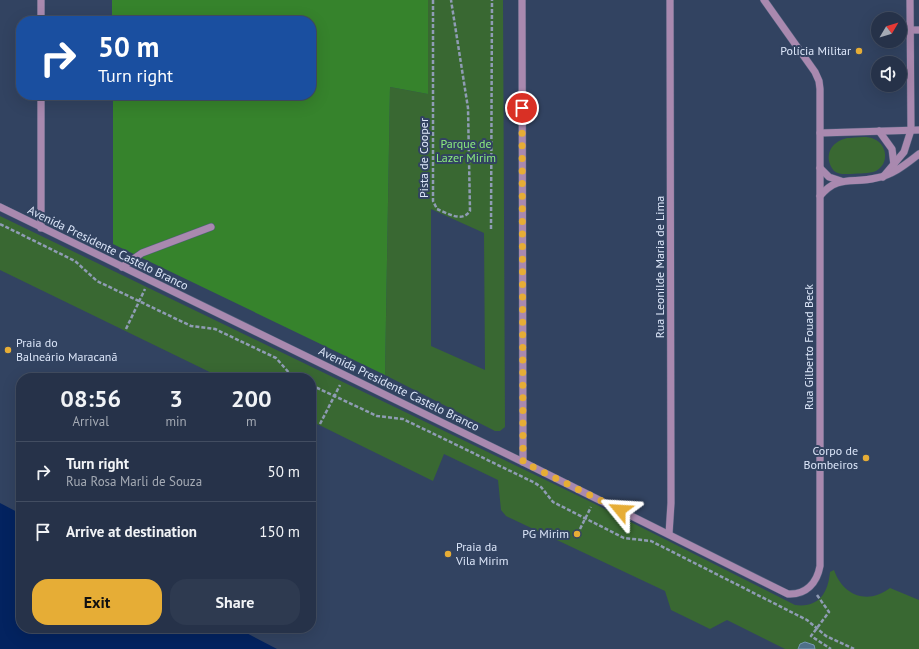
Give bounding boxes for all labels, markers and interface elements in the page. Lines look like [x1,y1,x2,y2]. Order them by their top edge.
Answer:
north arrow [871,12,907,48]
map controls [871,12,907,92]
text: 50 m [98,28,159,65]
icon: right [32,32,84,84]
place label: Polícia Militar [780,43,851,58]
marker: Polícia Militar [854,46,864,56]
button: sound [871,56,907,92]
text: Turn right [98,64,173,87]
pin [505,91,539,125]
icon: arrive [511,97,533,119]
street label: Pista de Cooper [416,118,431,198]
park label: Parque de Lazer Mirim [436,136,496,165]
street label: Rua Leonilde Maria de Lima [652,196,667,338]
street label: Avenida Presidente Castelo Branco [25,202,191,293]
street label: Rua Gilberto Fouad Beck [801,284,816,410]
place label: Praia do Balneário Maracanã [16,335,117,364]
street label: Avenida Presidente Castelo Branco [316,343,482,434]
marker: Praia do Balneário Maracanã [3,345,13,355]
text: 08:56 [60,383,121,414]
text: 3 [169,383,183,414]
text: 200 [231,383,272,414]
text: Arrival [73,413,109,430]
text: min [165,413,187,430]
text: m [246,413,257,430]
place label: Corpo de Bombeiros [803,443,858,472]
marker: Corpo de Bombeiros [861,453,871,463]
text: Turn right [66,454,129,473]
icon: right [32,461,54,483]
text: 50 m [267,462,300,481]
text: Rua Rosa Marli de Souza [66,473,202,490]
position arrow [599,489,641,531]
icon: arrive [32,521,54,543]
text: Arrive at destination [66,522,197,541]
text: 150 m [259,522,300,541]
place label: PG Mirim [522,526,569,541]
marker: PG Mirim [572,529,582,539]
place label: Praia da Vila Mirim [455,539,508,568]
marker: Praia da Vila Mirim [443,549,453,559]
button: Exit [32,579,162,625]
button: Share [170,579,300,625]

